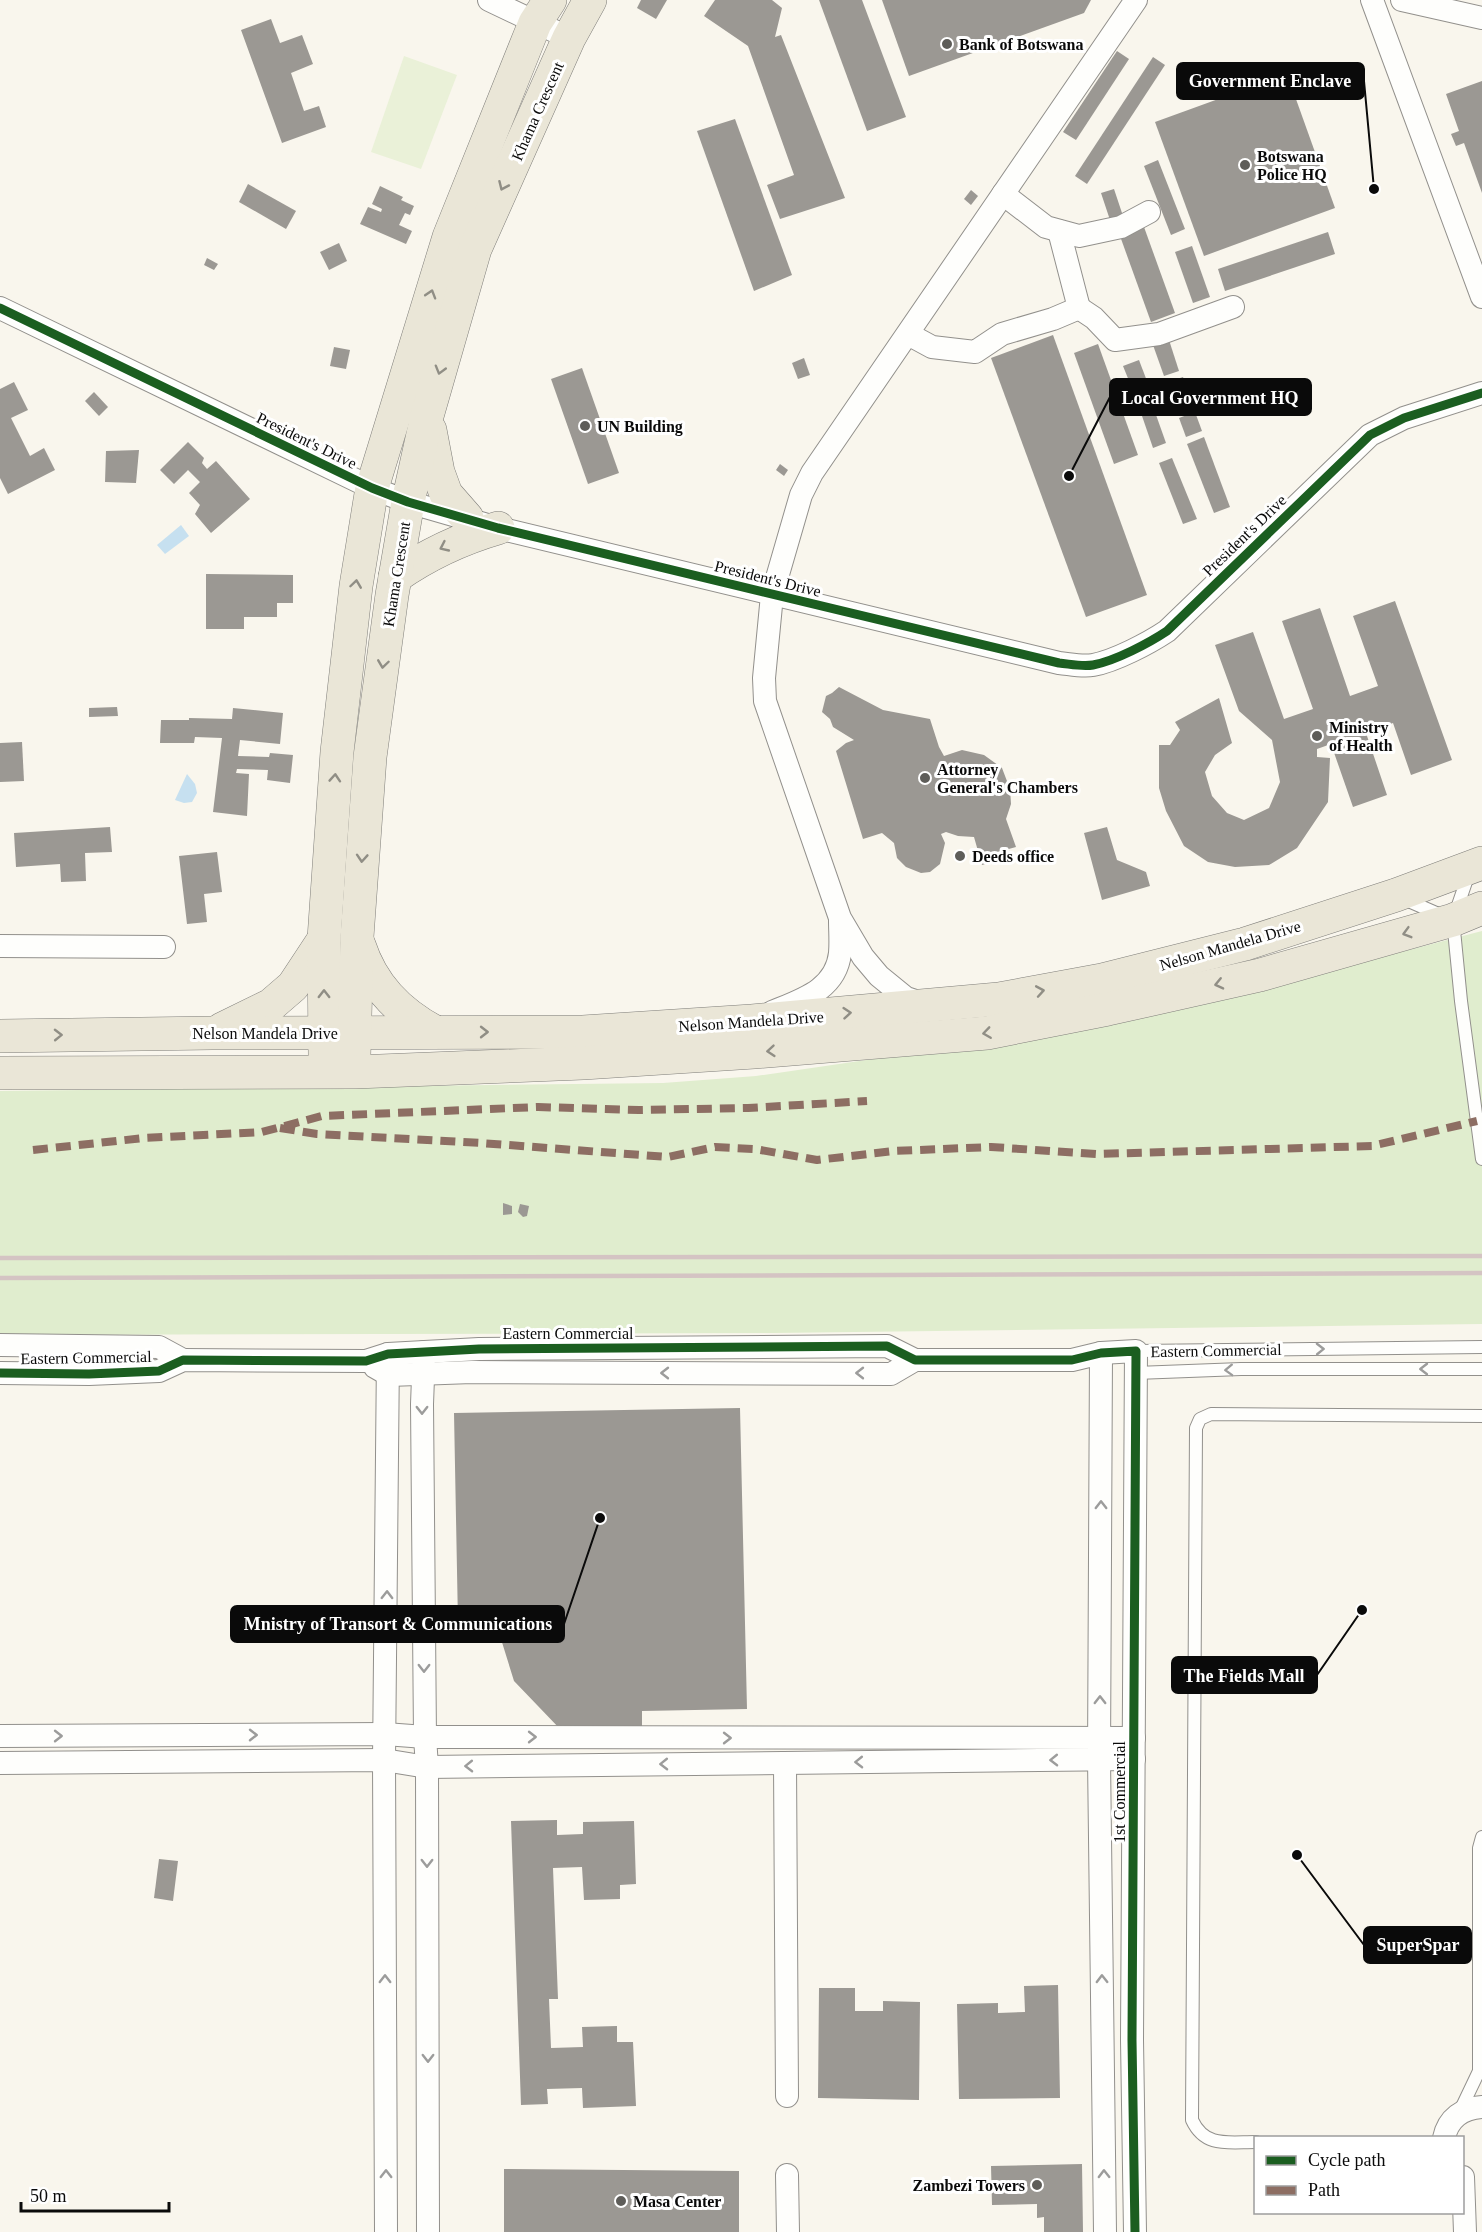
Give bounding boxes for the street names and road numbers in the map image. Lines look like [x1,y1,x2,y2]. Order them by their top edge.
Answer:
street label: Khama Crescent [508,59,567,163]
street label: President's Drive [254,409,360,472]
street label: President's Drive [1199,491,1289,579]
street label: Khama Crescent [380,520,413,628]
street label: President's Drive [713,557,823,600]
street label: Nelson Mandela Drive [1158,917,1303,974]
street label: Nelson Mandela Drive [678,1008,824,1035]
street label: Nelson Mandela Drive [192,1025,338,1042]
street label: Eastern Commercial [502,1325,634,1342]
street label: Eastern Commercial [1150,1341,1282,1360]
street label: Eastern Commercial [20,1348,152,1367]
street label: 1st Commercial [1111,1741,1128,1843]

